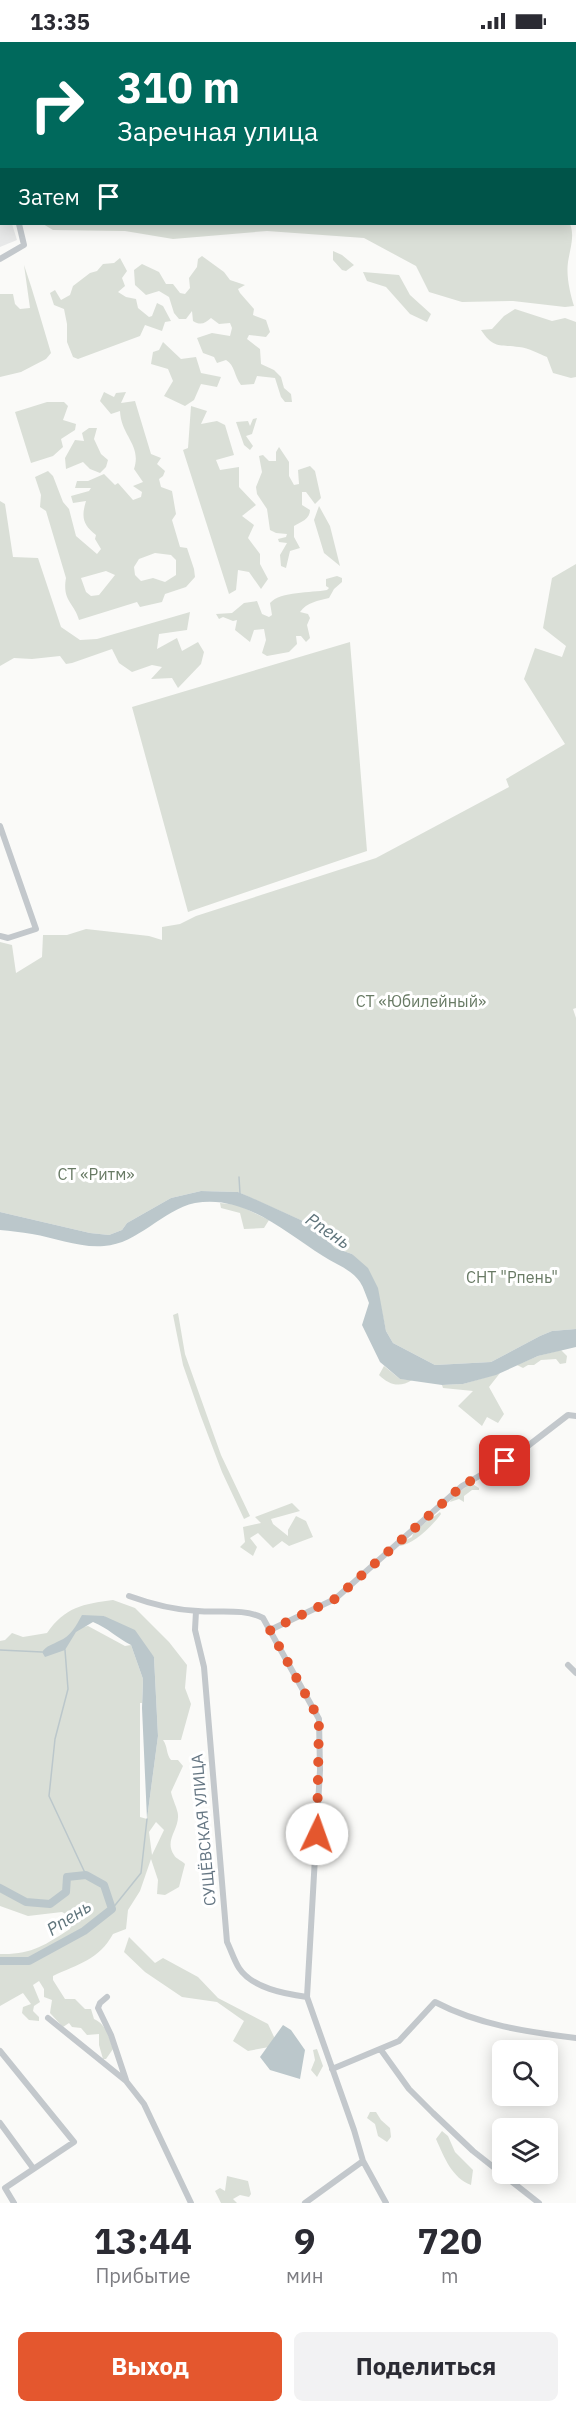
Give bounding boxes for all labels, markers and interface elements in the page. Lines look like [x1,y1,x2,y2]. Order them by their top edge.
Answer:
text: 13:35 [30,7,90,36]
text: 310 m [117,60,240,115]
icon: right [18,66,96,144]
text: Заречная улица [117,113,318,148]
icon: arrive [92,180,125,213]
text: Затем [18,182,80,211]
park label: СТ «Юбилейный» [356,991,486,1011]
park label: СТ «Ритм» [58,1164,135,1184]
water label: Рпень [302,1207,355,1254]
park label: СНТ "Рпень" [466,1267,558,1287]
pin [479,1435,530,1486]
icon: arrive [488,1444,521,1477]
street label: СУЩЁВСКАЯ УЛИЦА [186,1753,220,1907]
position arrow [285,1802,349,1866]
water label: Рпень [42,1895,96,1941]
map controls [492,2040,558,2184]
button: search [492,2040,558,2106]
button: layers [492,2118,558,2184]
text: 13:44 [94,2217,192,2264]
text: 9 [294,2217,316,2264]
text: 720 [417,2217,482,2264]
text: Прибытие [95,2262,191,2289]
text: мин [286,2262,323,2289]
text: m [441,2262,458,2289]
button: Выход [18,2332,282,2401]
button: Поделиться [294,2332,558,2401]

